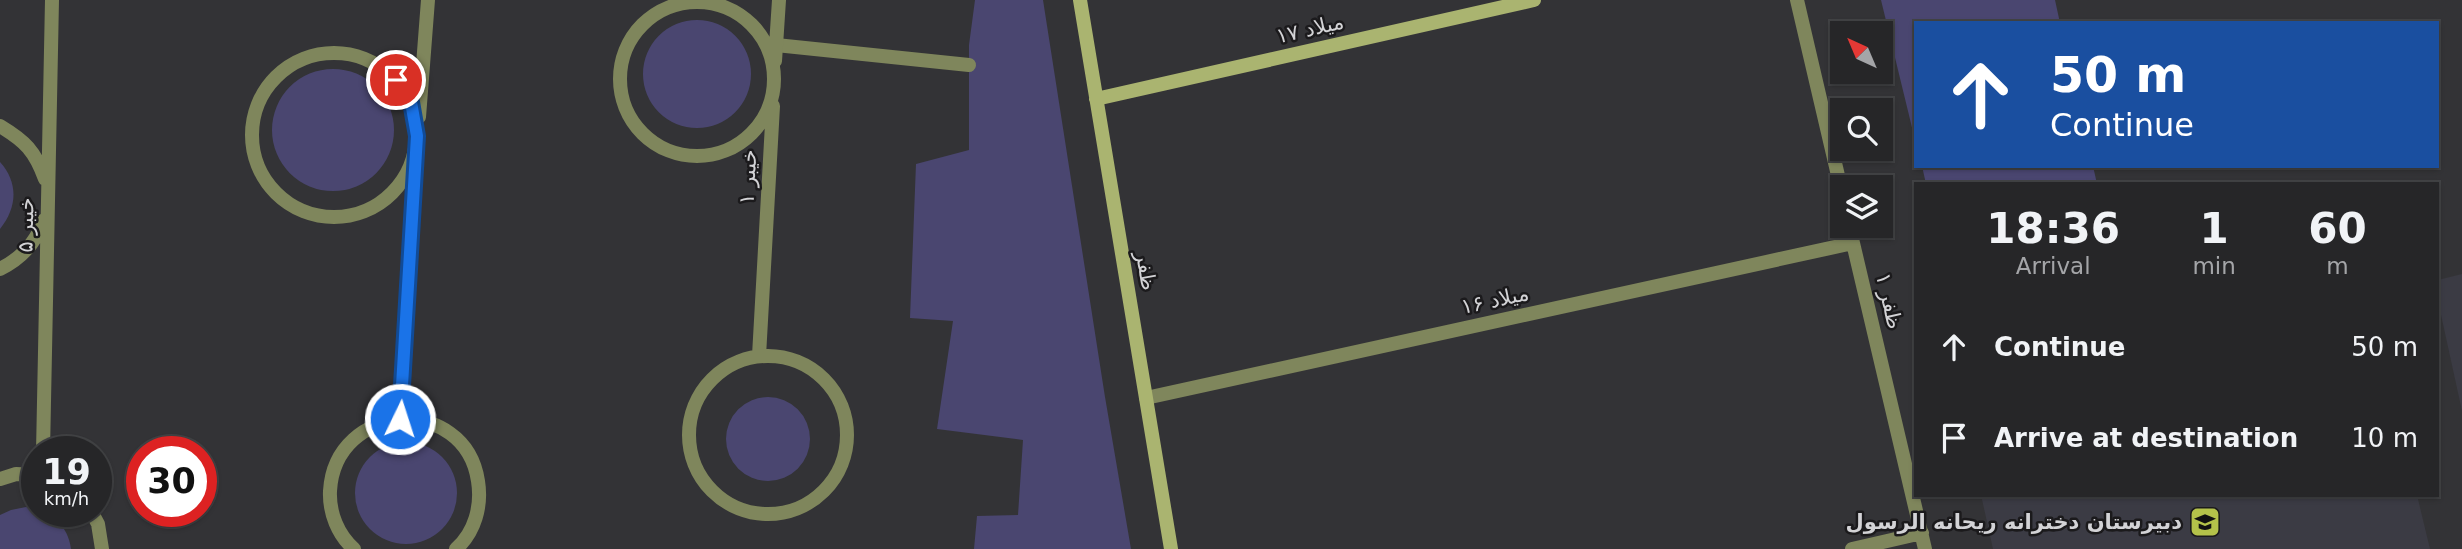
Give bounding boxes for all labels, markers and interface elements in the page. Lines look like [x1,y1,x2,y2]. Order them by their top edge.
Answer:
street label: میلاد ۱۷ [1274,10,1346,48]
north arrow [1830,21,1894,84]
map controls [1830,21,1893,238]
text: 50 m [2050,47,2186,104]
icon: ahead [1935,49,2026,140]
pin [366,50,426,110]
icon: arrive [377,61,415,99]
button: search [1830,98,1893,161]
text: Continue [2050,106,2194,144]
street label: خیبر ۱ [735,149,761,205]
button: layers [1830,175,1893,238]
street label: خیبر ۵ [14,197,38,253]
text: 18:36 [1986,204,2120,253]
text: 1 [2199,204,2229,253]
text: 60 [2308,204,2367,253]
street label: ظفر [1131,249,1161,292]
text: Arrival [2016,253,2091,279]
text: min [2192,253,2236,279]
text: m [2326,253,2349,279]
street label: ظفر ۱ [1871,271,1907,331]
street label: میلاد ۱۶ [1459,281,1531,319]
icon: ahead [1935,328,1973,366]
text: Continue [1994,332,2125,362]
text: 50 m [2351,332,2418,362]
position arrow [363,382,437,456]
icon: arrive [1935,419,1973,457]
text: Arrive at destination [1994,423,2298,453]
text: 10 m [2351,423,2418,453]
speed limit sign: 30 [126,436,217,527]
text: 19 [42,452,91,492]
text: km/h [44,488,89,509]
school or university icon: دبیرستان دخترانه ریحانه الرسول [2188,505,2222,539]
place label: دبیرستان دخترانه ریحانه الرسول [1846,510,2182,534]

